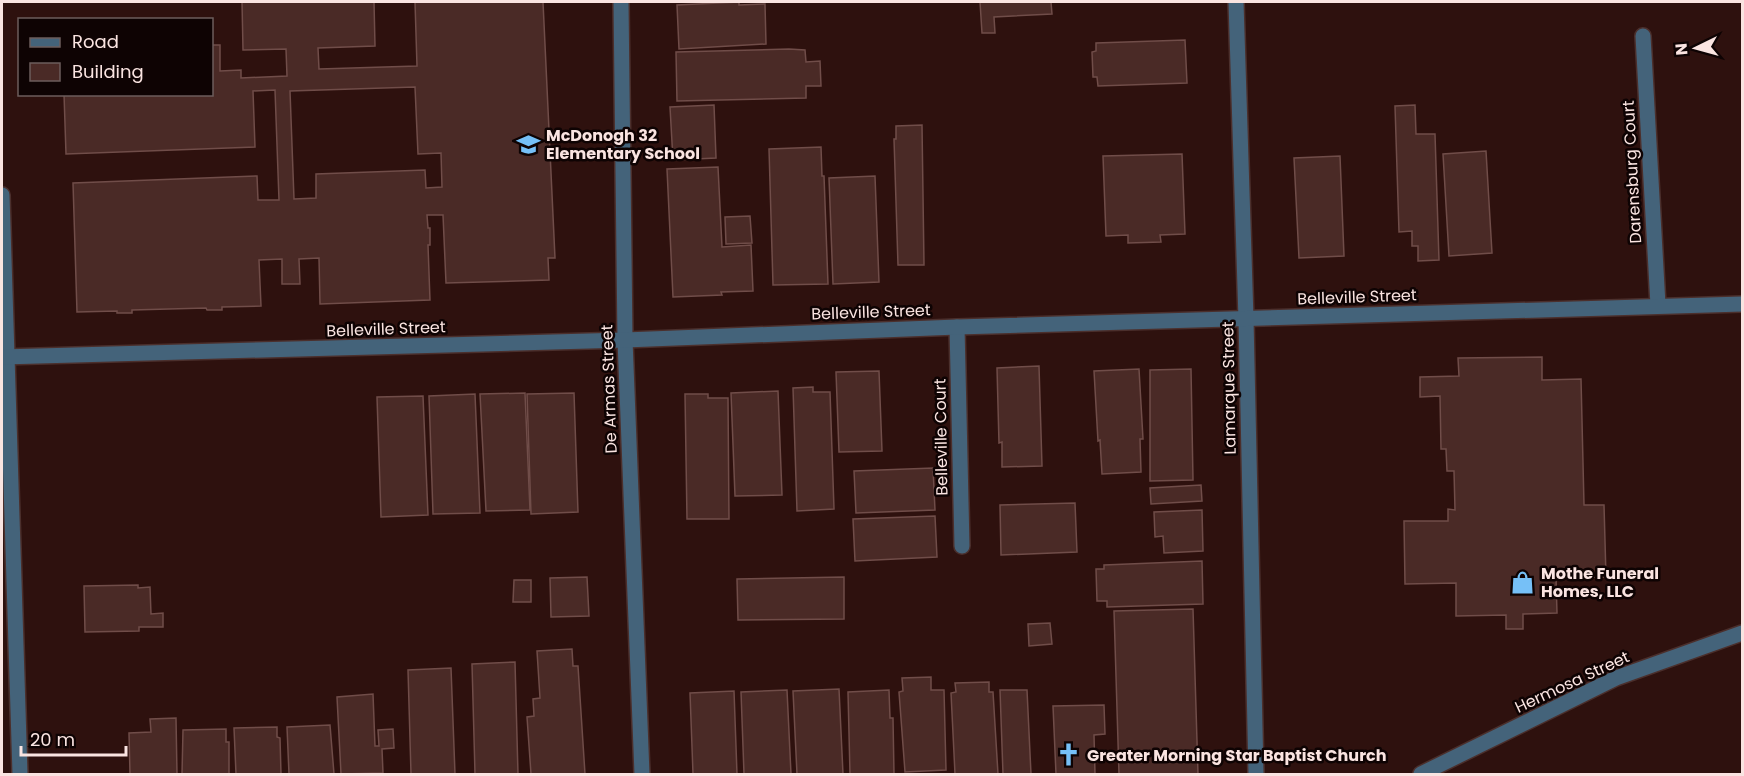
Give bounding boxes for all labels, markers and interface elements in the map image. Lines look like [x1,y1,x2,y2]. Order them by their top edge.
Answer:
legend [18,18,213,96]
north arrow [1666,18,1726,78]
text: Road [72,29,119,54]
text: N [1670,42,1694,56]
text: Building [72,59,144,84]
street label: Darensburg Court [1617,100,1647,244]
place label: McDonogh 32 Elementary School [546,124,700,165]
school or university icon: McDonogh 32 Elementary School [515,131,541,157]
street label: Belleville Street [1297,283,1417,311]
street label: Belleville Street [811,298,931,326]
street label: Belleville Street [326,315,446,343]
street label: Lamarque Street [1216,321,1242,455]
street label: De Armas Street [595,324,623,454]
street label: Belleville Court [928,378,954,496]
place label: Mothe Funeral Homes, LLC [1541,562,1659,603]
shop icon: Mothe Funeral Homes, LLC [1510,569,1536,595]
street label: Hermosa Street [1511,645,1633,719]
scale bar [21,719,126,757]
text: 20 m [30,727,75,752]
church icon: Greater Morning Star Baptist Church [1056,742,1082,768]
place label: Greater Morning Star Baptist Church [1087,744,1386,767]

